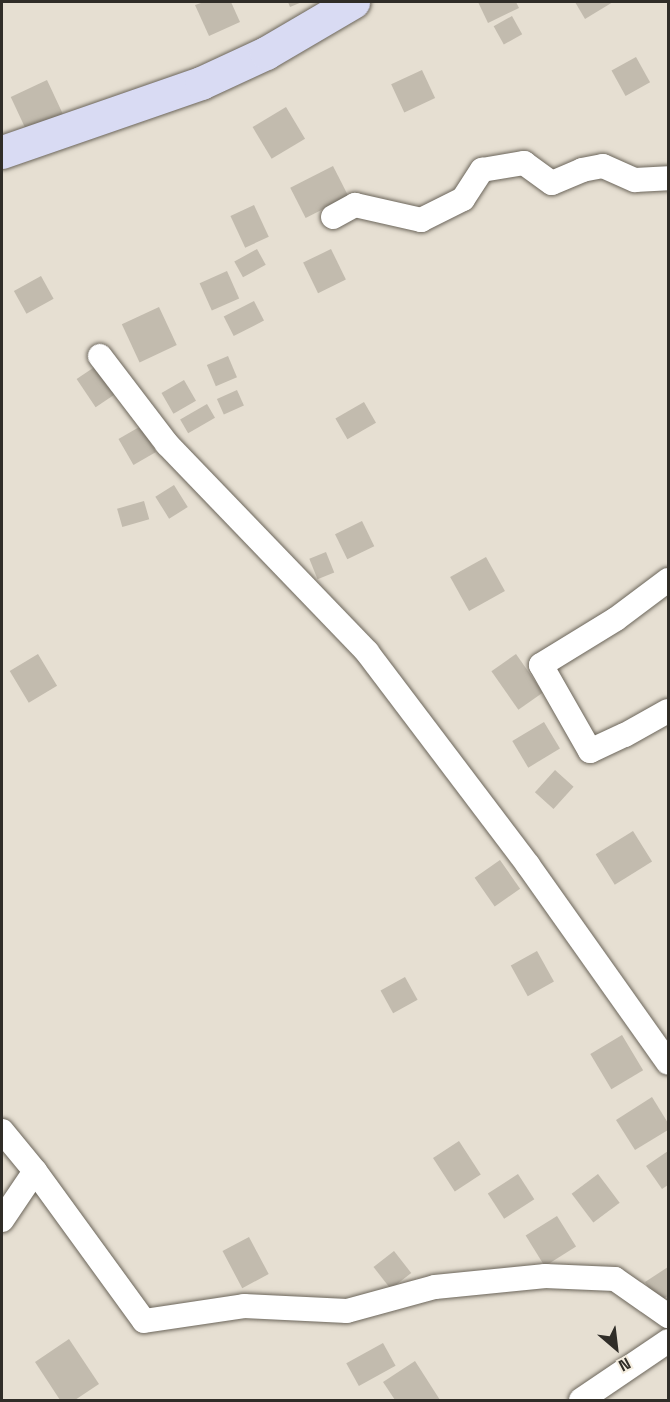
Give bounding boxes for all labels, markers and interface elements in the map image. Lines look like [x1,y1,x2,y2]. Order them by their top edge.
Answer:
north arrow [586,1318,646,1378]
text: N [615,1353,634,1376]

